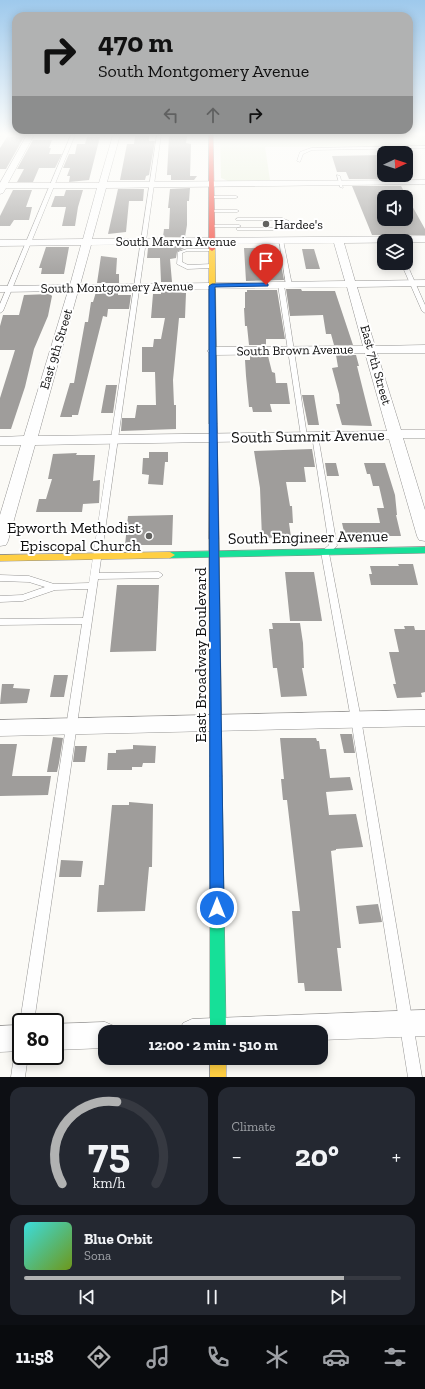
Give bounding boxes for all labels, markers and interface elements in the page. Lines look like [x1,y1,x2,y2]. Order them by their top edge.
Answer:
text: 470 m [98,26,173,59]
icon: right [32,28,84,80]
text: South Montgomery Avenue [98,60,309,82]
icon: left [160,104,182,126]
icon: ahead [202,104,224,126]
icon: right [244,104,266,126]
north arrow [377,146,413,182]
map controls [377,146,413,270]
button: sound [377,190,413,226]
place label: Hardee's [274,217,323,232]
marker: Hardee's [261,219,271,229]
street label: South Marvin Avenue [116,234,236,249]
button: layers [377,234,413,270]
pin [249,244,283,285]
icon: arrive [255,250,277,272]
street label: South Montgomery Avenue [41,278,193,296]
street label: East 9th Street [37,307,75,391]
street label: East 7th Street [357,323,395,407]
street label: South Brown Avenue [236,341,354,359]
street label: South Summit Avenue [231,425,385,447]
place label: Epworth Methodist Episcopal Church [7,518,141,555]
street label: South Engineer Avenue [228,526,388,548]
marker: Epworth Methodist Episcopal Church [144,531,154,541]
street label: East Broadway Boulevard [191,567,210,743]
position arrow [196,887,238,929]
speed limit sign: 80 [12,1013,64,1065]
text: 12:00 · 2 min · 510 m [148,1036,278,1054]
text: Climate [232,1119,275,1134]
text: 75 [88,1128,130,1178]
text: 20° [295,1138,339,1174]
text: − [232,1143,242,1170]
text: + [392,1143,401,1170]
text: km/h [92,1175,125,1192]
text: Blue Orbit [84,1230,152,1248]
text: Sona [84,1248,111,1263]
icon: previous [76,1286,98,1308]
icon: pause [201,1286,223,1308]
icon: next [327,1286,349,1308]
icon: directions [85,1343,113,1371]
icon: music [144,1343,172,1371]
icon: phone [204,1343,232,1371]
icon: climate [263,1343,291,1371]
icon: car [322,1343,350,1371]
icon: filters [381,1343,409,1371]
text: 11:58 [16,1346,54,1368]

